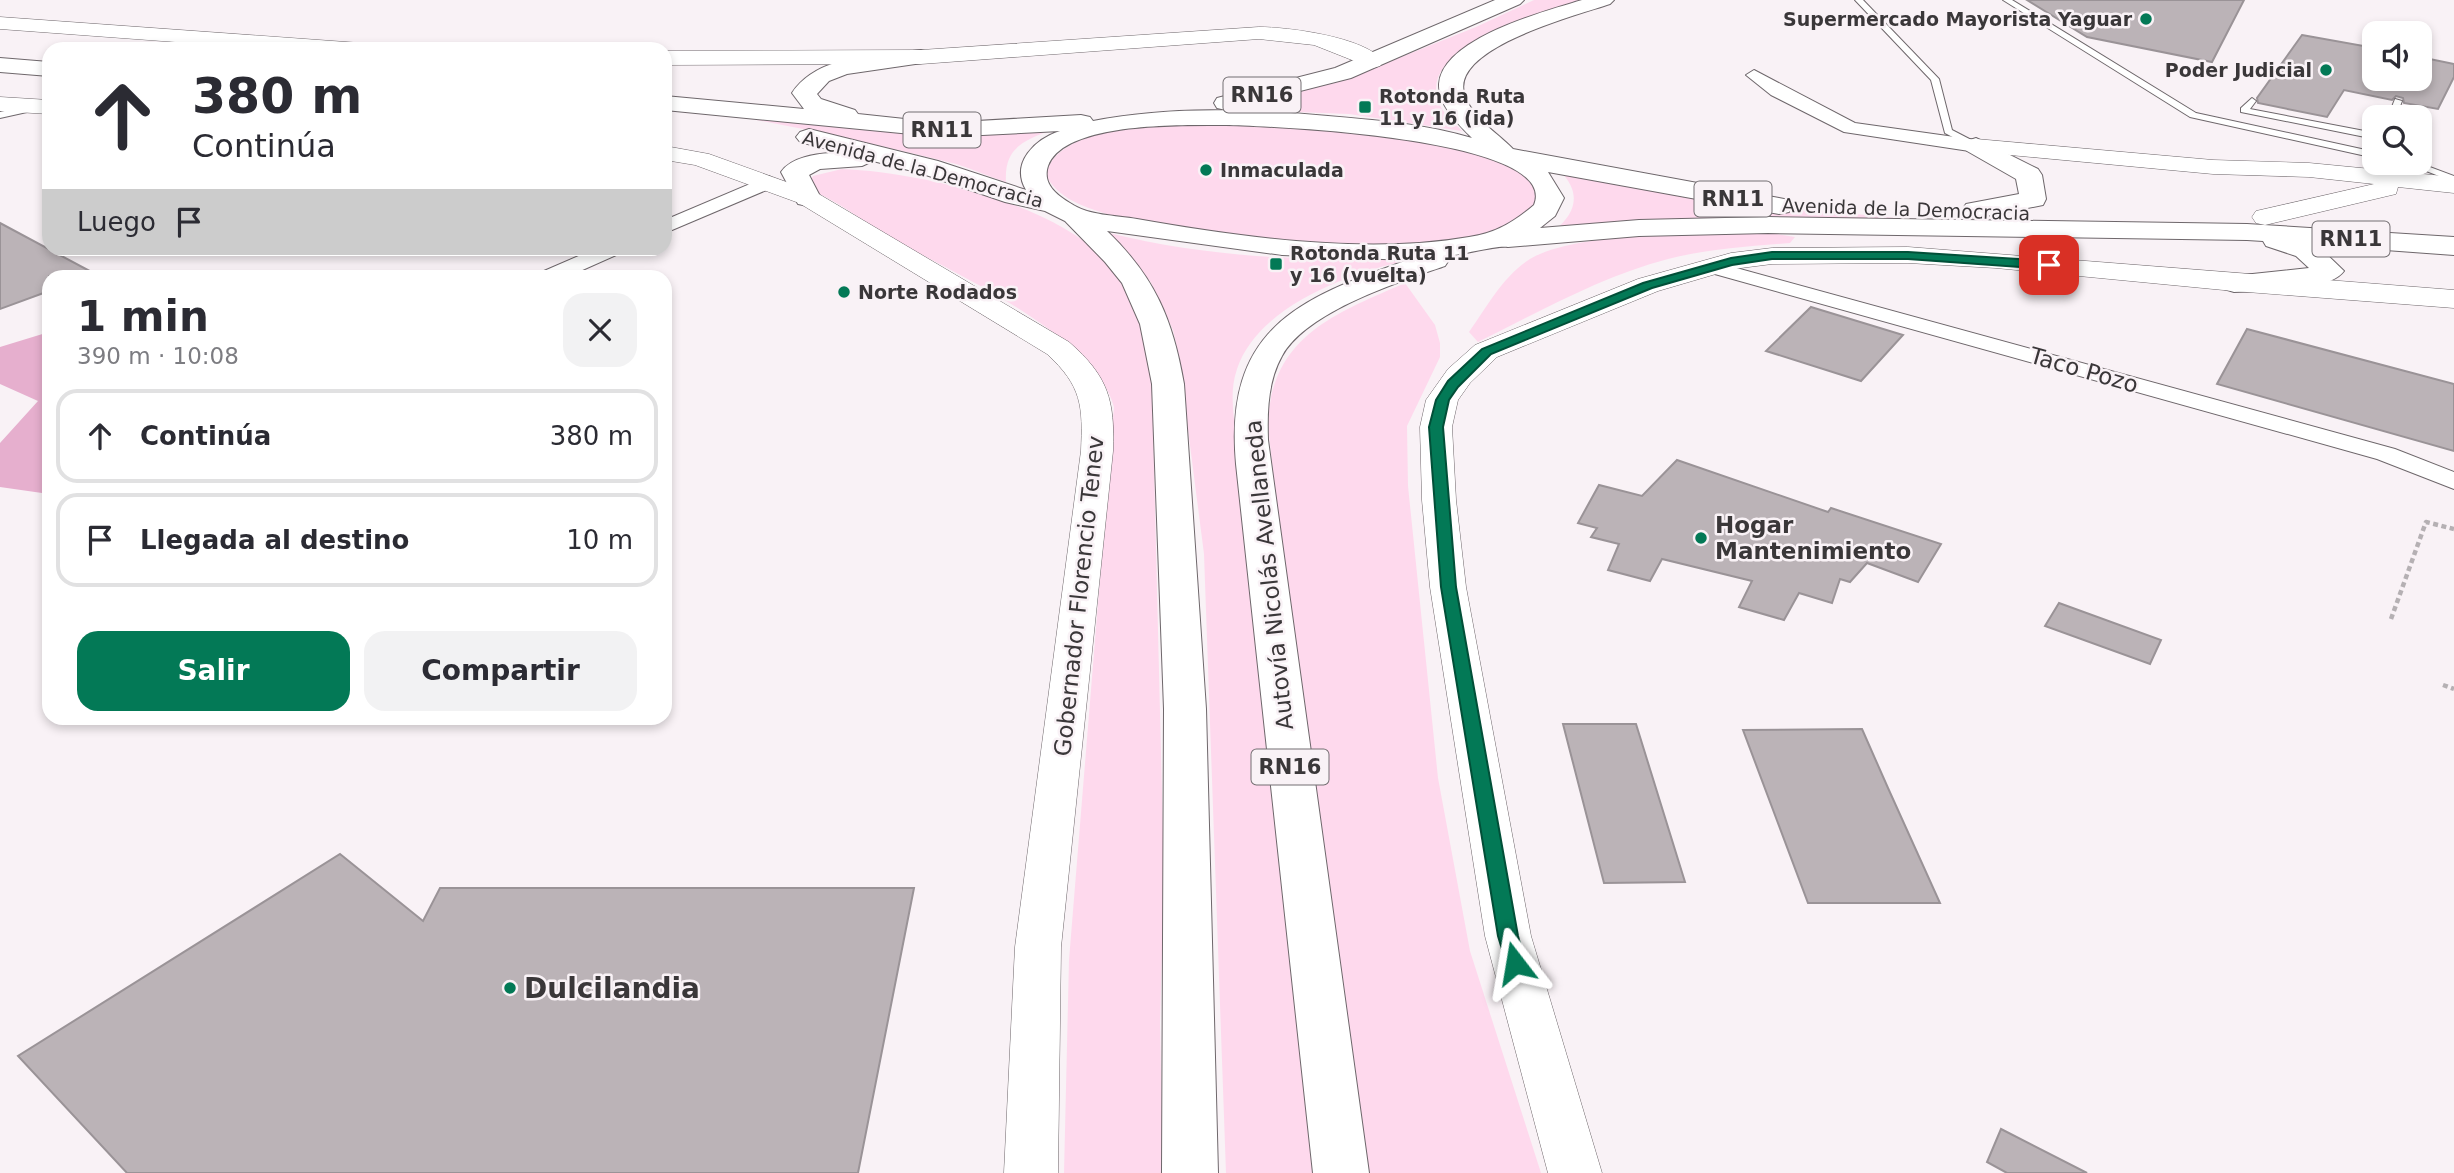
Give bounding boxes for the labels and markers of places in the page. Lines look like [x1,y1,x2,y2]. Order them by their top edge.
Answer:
place label: Supermercado Mayorista Yaguar [1783,8,2133,30]
marker: Supermercado Mayorista Yaguar [2138,11,2154,27]
place label: Poder Judicial [2165,59,2312,81]
marker: Poder Judicial [2318,62,2334,78]
place label: Rotonda Ruta 11 y 16 (ida) [1379,85,1525,129]
marker: Rotonda Ruta 11 y 16 (ida) [1357,99,1373,115]
place label: Inmaculada [1220,159,1344,181]
marker: Inmaculada [1198,162,1214,178]
pin [2019,235,2079,295]
place label: Rotonda Ruta 11 y 16 (vuelta) [1290,242,1470,286]
marker: Rotonda Ruta 11 y 16 (vuelta) [1268,256,1284,272]
place label: Norte Rodados [858,281,1017,303]
marker: Norte Rodados [836,284,852,300]
place label: Hogar Mantenimiento [1715,512,1911,564]
marker: Hogar Mantenimiento [1693,530,1709,546]
place label: Dulcilandia [524,972,700,1005]
marker: Dulcilandia [502,980,518,996]

